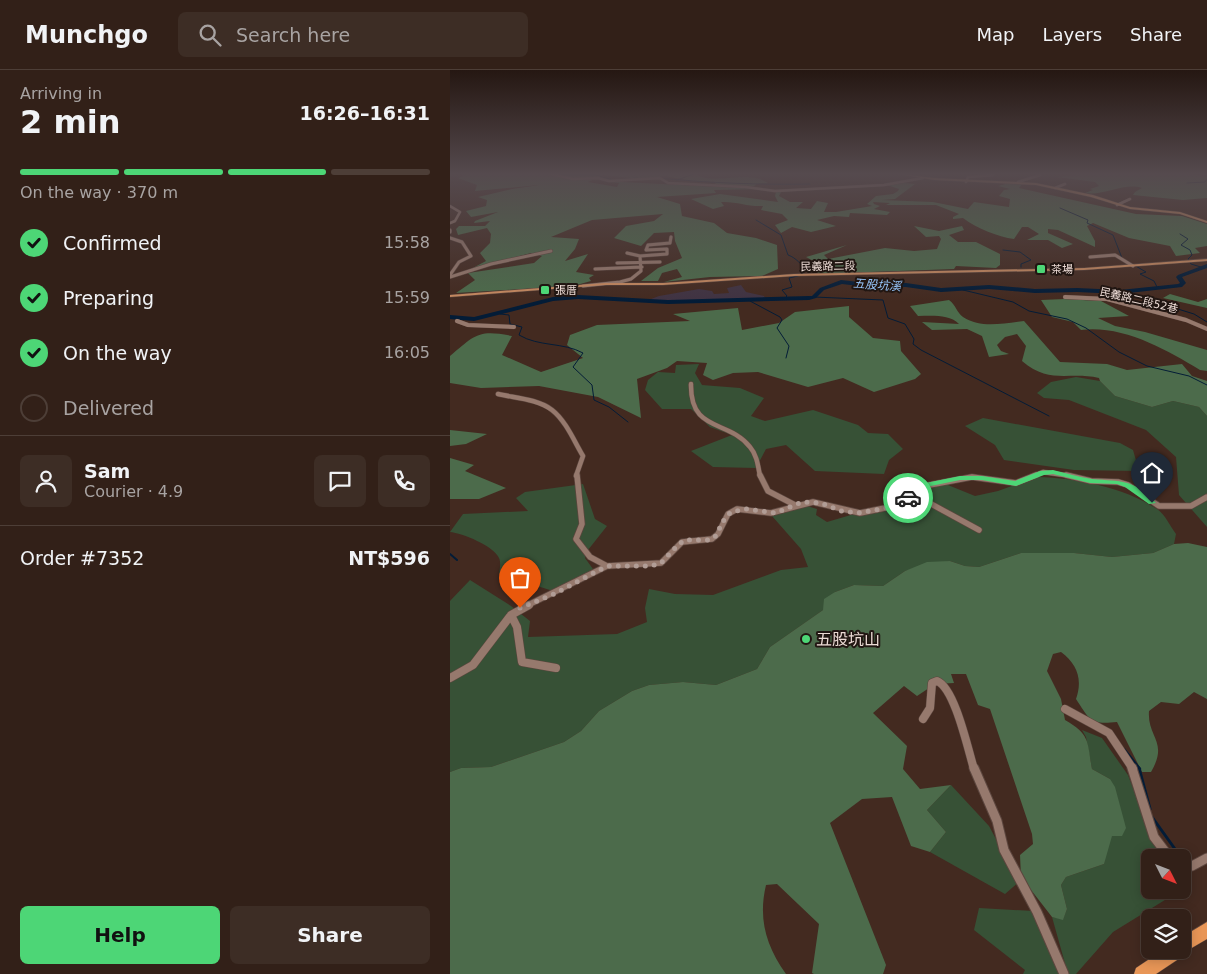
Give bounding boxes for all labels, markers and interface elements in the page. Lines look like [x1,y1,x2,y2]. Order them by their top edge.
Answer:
search box [178,12,528,57]
text: Munchgo [25,21,148,49]
icon: search [196,21,224,49]
text: Search here [236,24,350,46]
text: Map [976,24,1014,45]
text: Layers [1042,24,1102,45]
text: Share [1130,24,1182,45]
text: Arriving in [20,84,102,103]
text: 16:26–16:31 [300,102,430,124]
text: 2 min [20,103,121,141]
text: On the way · 370 m [20,183,178,202]
icon: check [20,229,48,257]
text: Confirmed [63,232,162,254]
text: 15:58 [384,233,430,252]
street label: 民義路二段 [800,260,856,273]
marker: 茶場 [1035,263,1047,275]
place label: 茶場 [1051,263,1073,276]
water label: 五股坑溪 [853,276,903,294]
icon: check [20,284,48,312]
marker: 張厝 [539,284,551,296]
place label: 張厝 [555,284,577,297]
street label: 民義路二段52巷 [1098,285,1179,316]
text: Preparing [63,287,154,309]
text: 15:59 [384,288,430,307]
icon: check [20,339,48,367]
text: On the way [63,342,172,364]
text: 16:05 [384,343,430,362]
text: Delivered [63,397,154,419]
pin [1131,452,1173,503]
button: person [20,455,72,507]
button: chat [314,455,366,507]
button: phone [378,455,430,507]
icon: home [1138,459,1166,487]
text: Sam [84,460,130,482]
courier [883,473,933,523]
text: Courier · 4.9 [84,482,183,501]
icon: car [894,484,922,512]
text: Order #7352 [20,547,144,569]
text: NT$596 [348,547,430,569]
pin [499,557,541,608]
icon: bag [506,564,534,592]
place label: 五股坑山 [816,630,880,649]
marker: 五股坑山 [800,633,812,645]
north arrow [1141,849,1191,899]
map controls [1141,849,1191,959]
button: Help [20,906,220,964]
button: Share [230,906,430,964]
button: layers [1141,909,1191,959]

